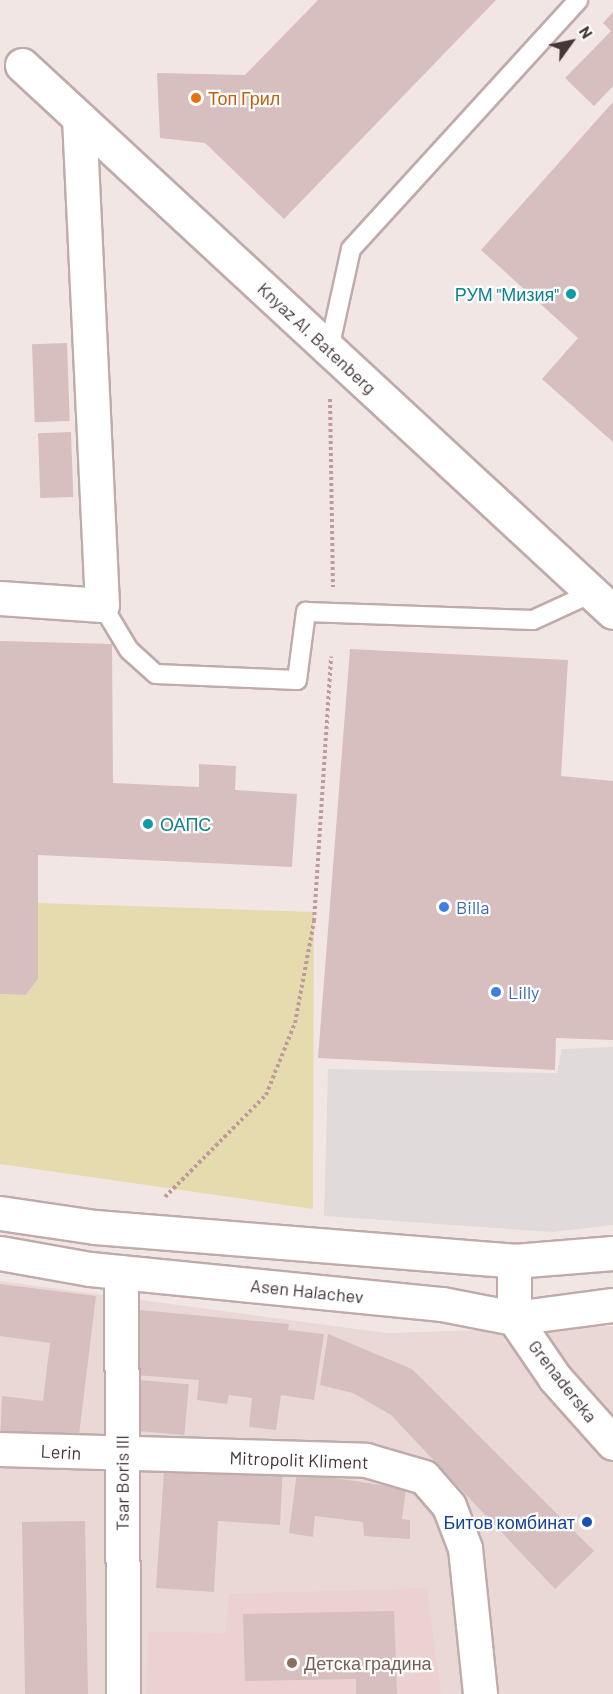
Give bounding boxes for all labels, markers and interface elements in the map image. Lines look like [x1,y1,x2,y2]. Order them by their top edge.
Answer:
north arrow [541,12,601,72]
text: N [576,22,597,42]
place label: Топ Грил [208,87,280,109]
marker: Топ Грил [189,91,203,105]
street label: Knyaz Al. Batenberg [253,278,381,398]
place label: РУМ "Мизия" [455,283,559,305]
marker: РУМ "Мизия" [564,287,578,301]
place label: ОАПС [160,813,211,835]
marker: ОАПС [141,817,155,831]
place label: Billa [456,896,489,918]
marker: Billa [437,900,451,914]
place label: Lilly [508,981,539,1003]
marker: Lilly [489,985,503,999]
street label: Asen Halachev [249,1274,365,1308]
street label: Grenaderska [524,1335,602,1427]
street label: Tsar Boris III [111,1435,133,1531]
street label: Lerin [40,1440,82,1464]
street label: Mitropolit Kliment [229,1447,369,1473]
place label: Битов комбинат [443,1511,575,1533]
marker: Битов комбинат [580,1515,594,1529]
place label: Детска градина [304,1652,432,1674]
marker: Детска градина [285,1656,299,1670]

